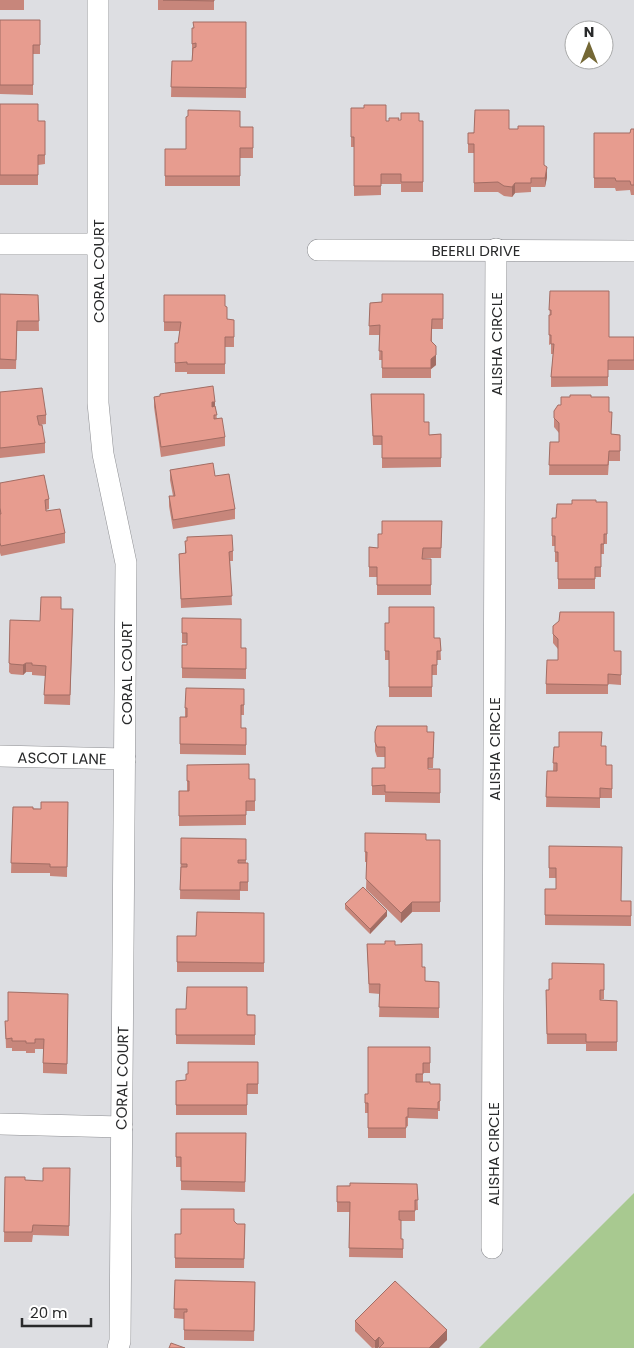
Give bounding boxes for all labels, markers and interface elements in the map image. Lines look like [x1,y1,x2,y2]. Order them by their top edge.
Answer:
north arrow [564,20,614,70]
text: N [584,22,594,42]
street label: CORAL COURT [88,219,109,323]
street label: BEERLI DRIVE [431,240,521,261]
street label: ALISHA CIRCLE [486,292,507,396]
street label: CORAL COURT [116,621,137,725]
street label: ALISHA CIRCLE [484,697,505,801]
street label: ASCOT LANE [17,747,107,769]
street label: CORAL COURT [111,1026,133,1130]
street label: ALISHA CIRCLE [483,1102,504,1206]
scale bar [22,1296,91,1328]
text: 20 m [30,1302,68,1323]

